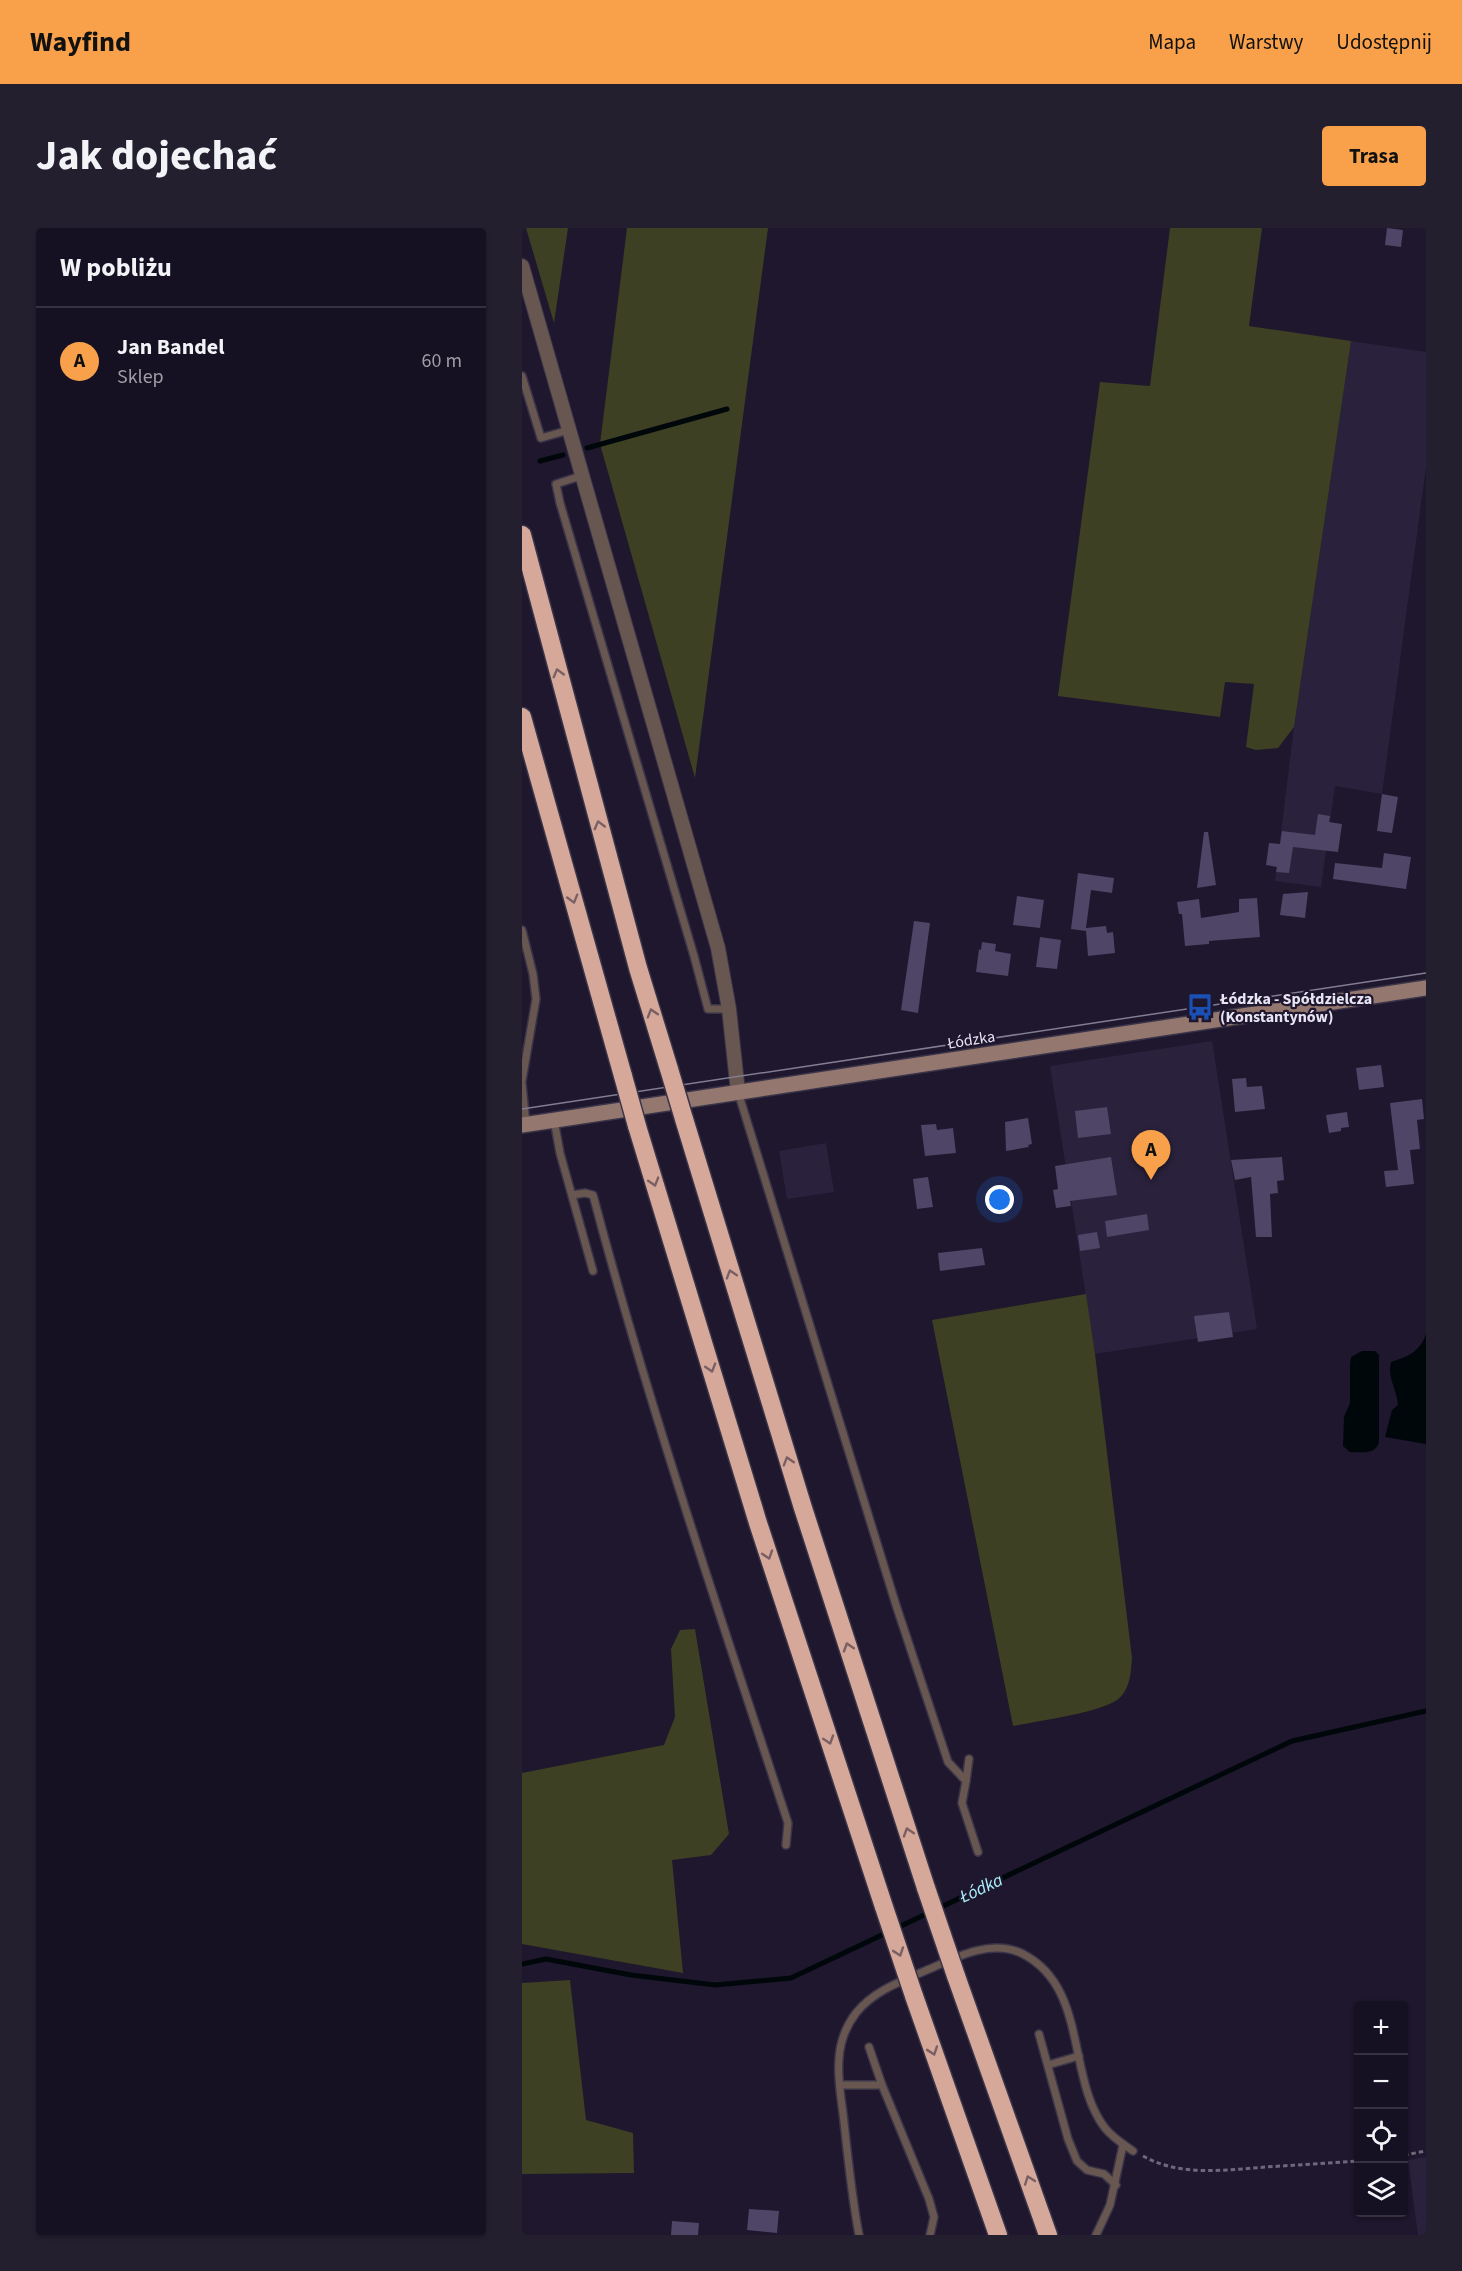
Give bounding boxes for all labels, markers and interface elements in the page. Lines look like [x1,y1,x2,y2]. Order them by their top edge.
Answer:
text: Wayfind [30,22,131,62]
text: Mapa [1148,27,1196,57]
text: Warstwy [1229,27,1303,57]
text: Udostępnij [1336,27,1432,57]
text: Jak dojechać [36,126,277,186]
button: Trasa [1322,126,1426,186]
text: W pobliżu [60,249,172,286]
text: Jan Bandel [117,331,225,363]
text: A [74,347,85,375]
text: 60 m [422,347,462,375]
text: Sklep [117,363,164,391]
one-way arrow [553,669,566,679]
one-way arrow [594,820,607,830]
one-way arrow [565,894,578,904]
place label: Łódzka - Spółdzielcza (Konstantynów) [1219,988,1372,1028]
bus stop icon: Łódzka - Spółdzielcza (Konstantynów) [1185,992,1215,1022]
one-way arrow [647,1008,659,1019]
street label: Łódzka [945,1025,997,1055]
pin: A [1132,1130,1170,1180]
one-way arrow [647,1176,659,1187]
your location [985,1185,1014,1214]
one-way arrow [726,1269,738,1280]
one-way arrow [704,1362,716,1373]
one-way arrow [783,1456,795,1467]
one-way arrow [761,1549,773,1560]
one-way arrow [843,1642,855,1653]
one-way arrow [822,1734,834,1745]
one-way arrow [903,1827,915,1838]
water label: Łódka [955,1867,1007,1910]
one-way arrow [891,1946,904,1956]
map controls [1354,2001,1408,2217]
button: + [1354,2001,1408,2055]
one-way arrow [926,2045,939,2056]
button: − [1354,2055,1408,2109]
button: locate [1354,2109,1408,2163]
button: layers [1354,2163,1408,2217]
one-way arrow [1023,2175,1036,2186]

